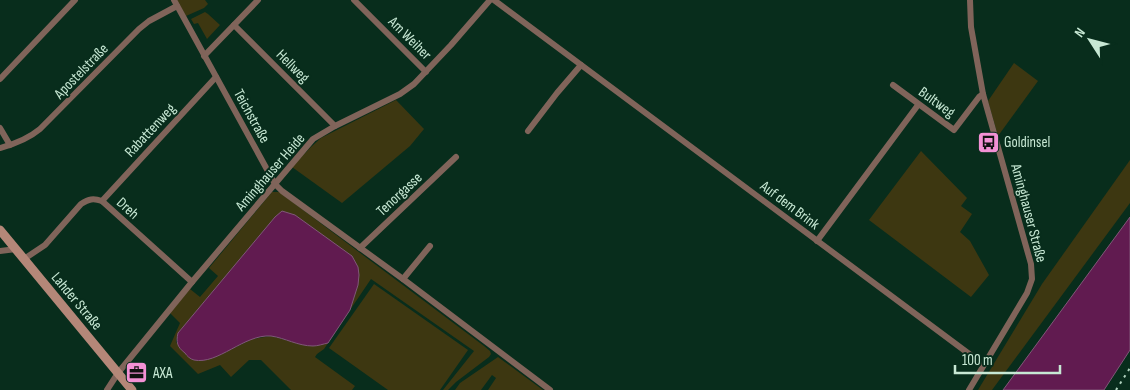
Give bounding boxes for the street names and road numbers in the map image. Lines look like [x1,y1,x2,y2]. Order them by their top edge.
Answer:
street label: Am Weiher [383,12,436,65]
street label: Apostelstraße [50,40,112,104]
street label: Hellweg [272,46,313,87]
street label: Bultweg [915,83,959,122]
street label: Teichstraße [229,86,274,146]
street label: Rabattenweg [121,100,180,161]
street label: Aminghauser Heide [231,130,309,216]
street label: Aminghauser Straße [1006,161,1051,265]
street label: Tenorgasse [372,168,426,220]
street label: Auf dem Brink [755,176,823,234]
street label: Dreh [112,193,143,223]
street label: Lahder Straße [47,268,106,334]

